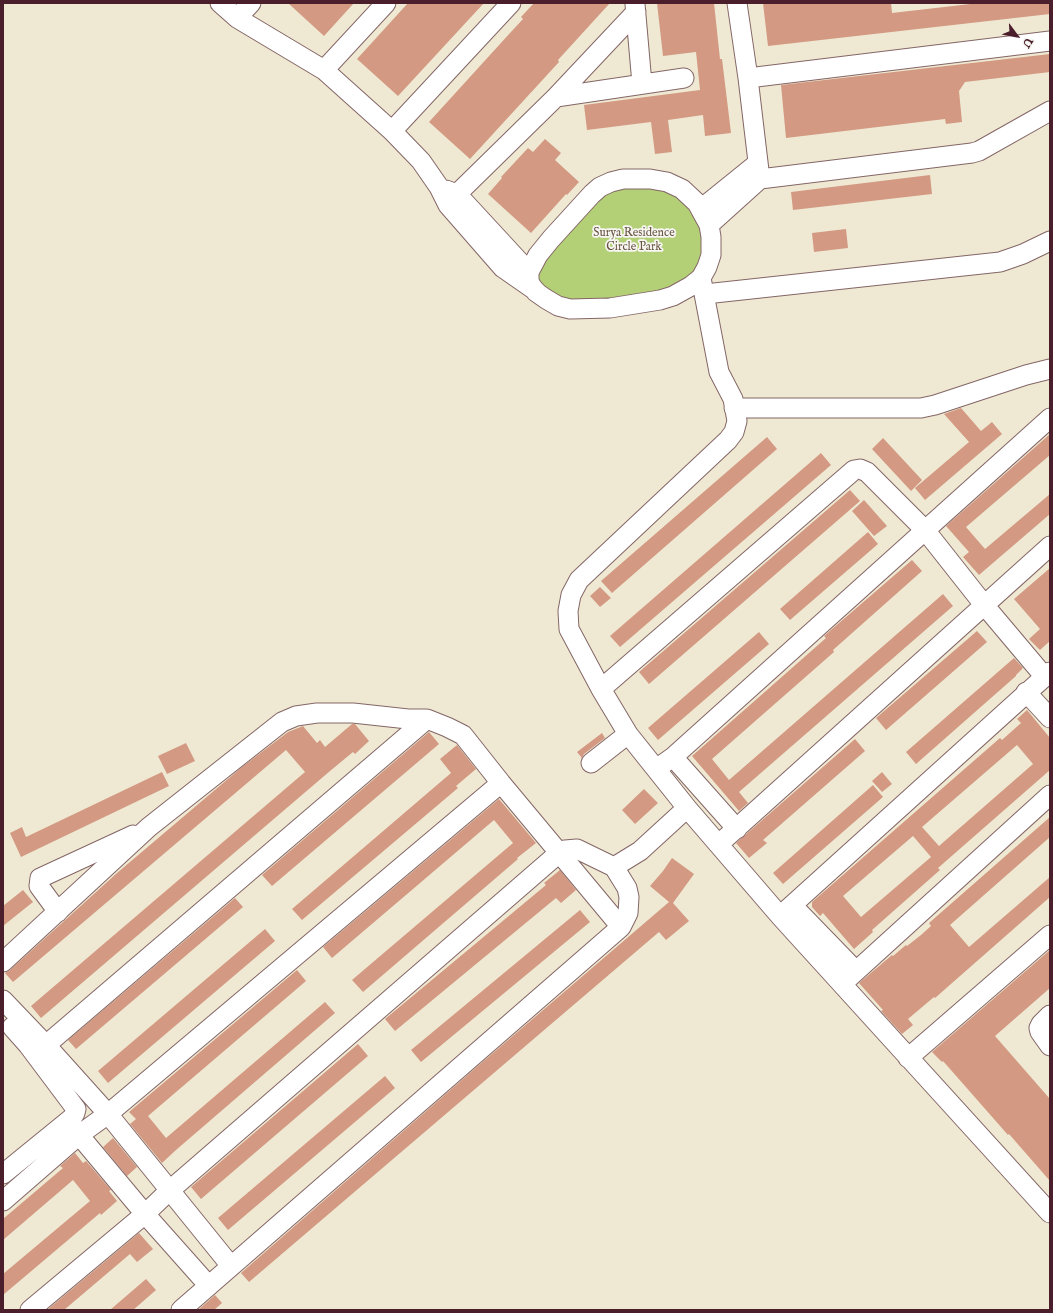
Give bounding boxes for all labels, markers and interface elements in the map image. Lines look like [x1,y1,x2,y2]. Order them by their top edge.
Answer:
north arrow [997,16,1037,56]
text: U [1019,35,1036,50]
park label: Surya Residence Circle Park [593,227,675,255]

